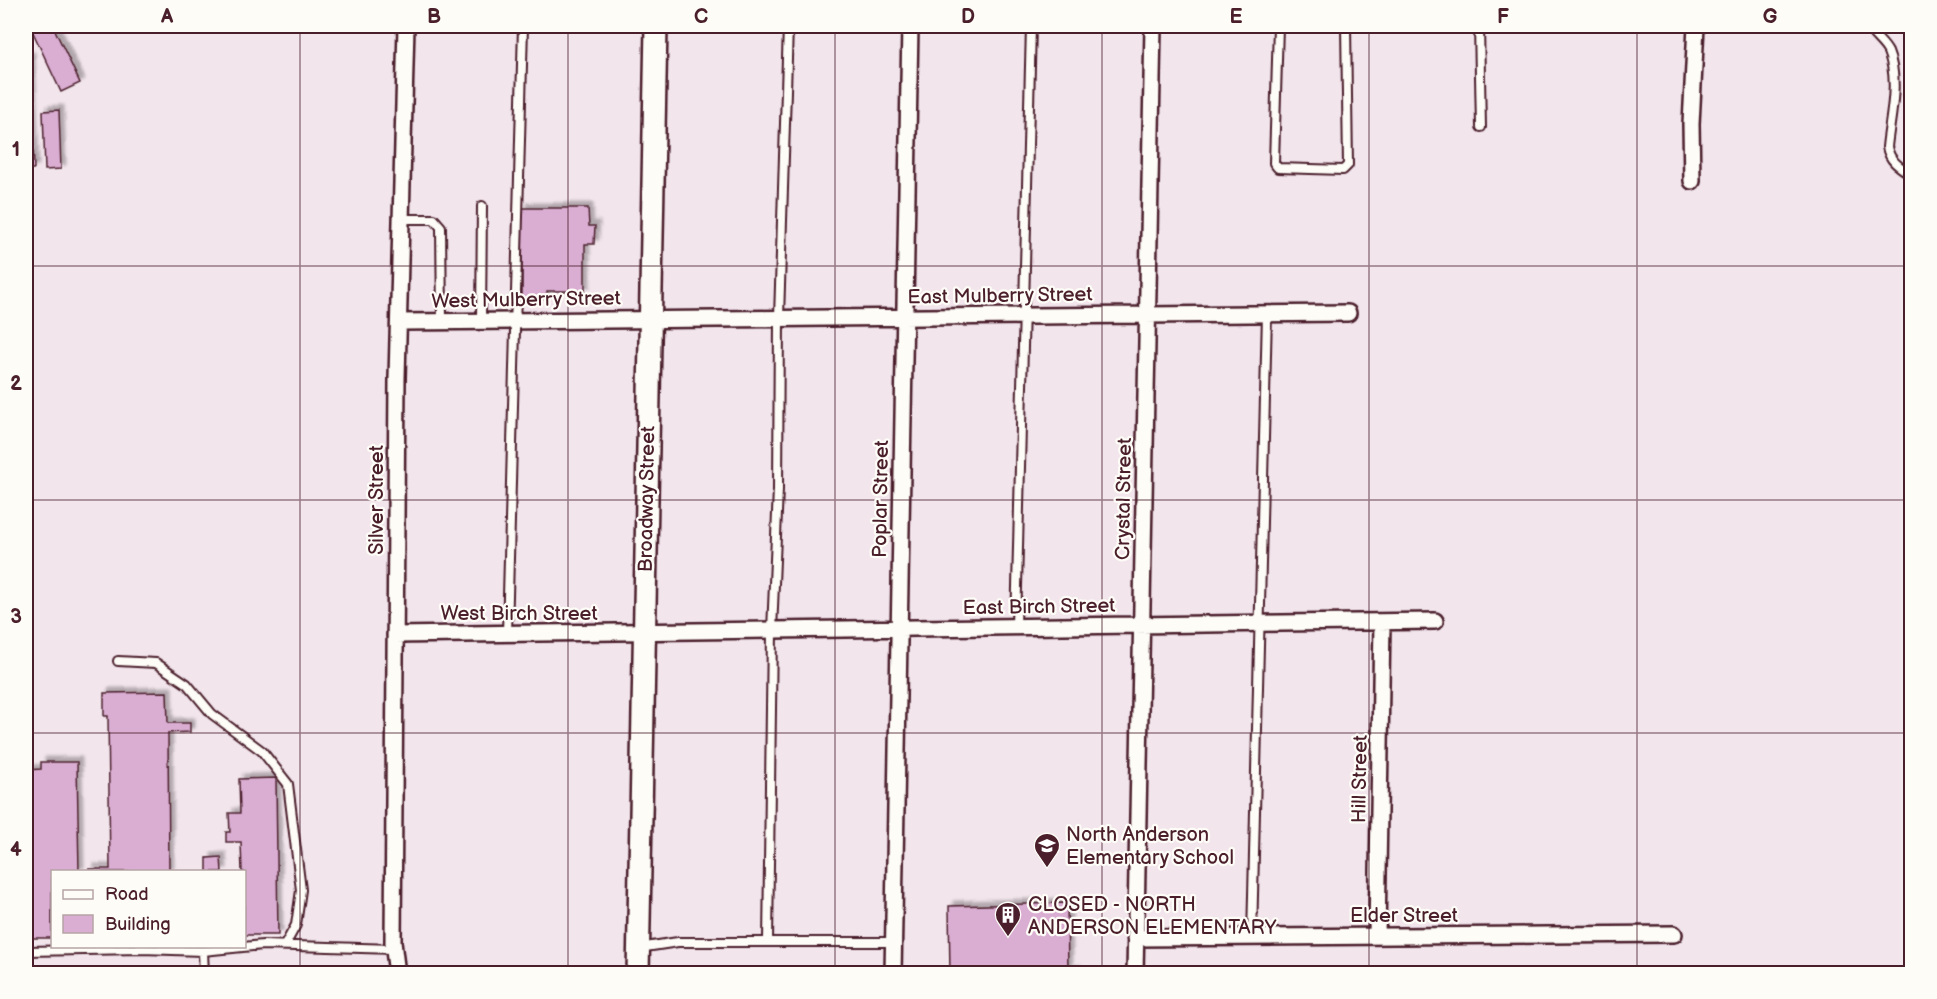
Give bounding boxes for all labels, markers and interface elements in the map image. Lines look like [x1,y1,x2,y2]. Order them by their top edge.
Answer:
text: A [160,5,174,29]
text: B [427,5,441,29]
text: C [694,5,708,29]
text: D [961,5,975,29]
text: E [1230,5,1243,29]
text: F [1497,5,1509,29]
text: G [1763,5,1778,29]
text: 1 [12,138,20,162]
street label: East Mulberry Street [907,282,1093,310]
street label: West Mulberry Street [431,286,621,314]
text: 2 [10,372,22,396]
street label: Broadway Street [634,426,660,572]
street label: Crystal Street [1111,438,1137,560]
street label: Poplar Street [868,440,894,558]
street label: Silver Street [365,445,389,555]
street label: East Birch Street [962,594,1116,620]
street label: West Birch Street [440,602,598,626]
text: 3 [10,605,22,629]
street label: Hill Street [1347,735,1373,823]
place label: North Anderson Elementary School [1066,823,1234,870]
school or university icon: North Anderson Elementary School [1032,831,1062,869]
text: 4 [10,838,22,862]
legend [51,870,246,948]
text: Road [105,884,149,905]
place label: CLOSED - NORTH ANDERSON ELEMENTARY [1028,893,1277,940]
building icon: CLOSED - NORTH ANDERSON ELEMENTARY [993,900,1023,938]
street label: Elder Street [1350,904,1458,928]
text: Building [105,914,171,935]

